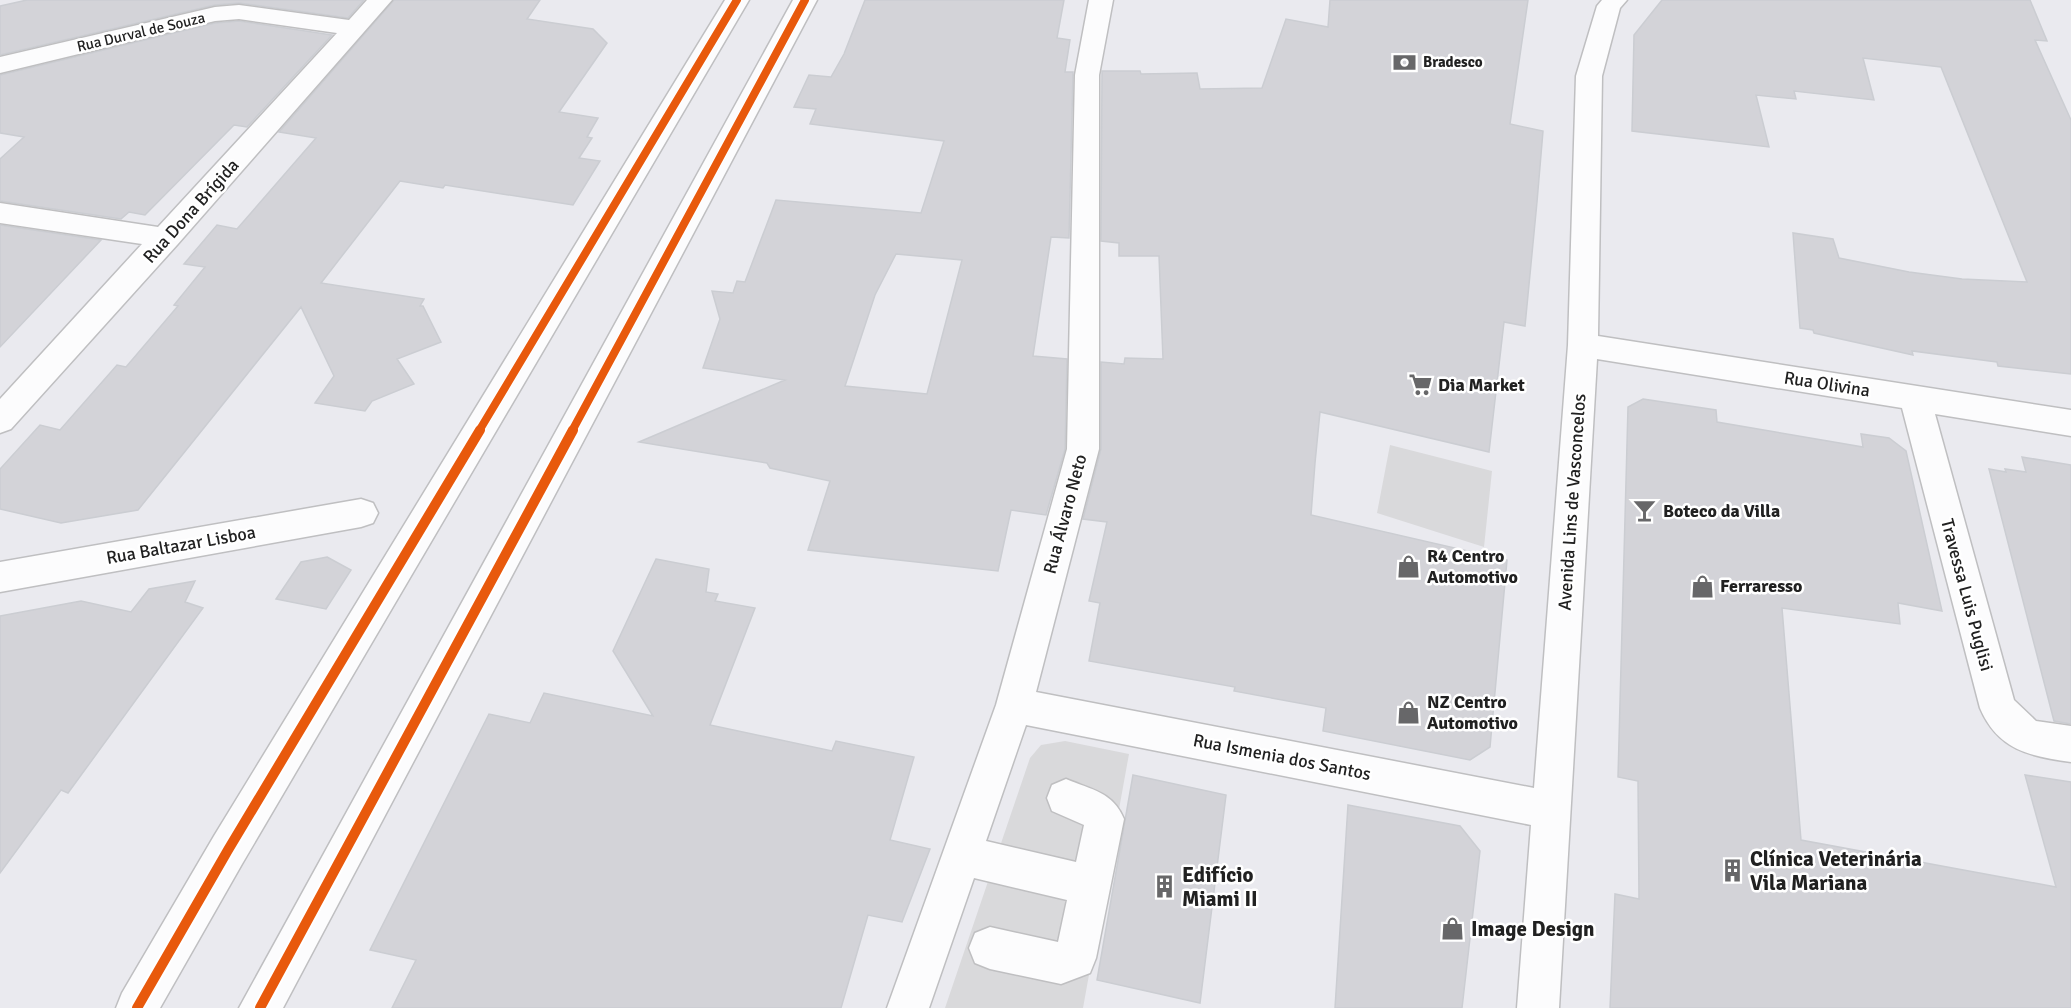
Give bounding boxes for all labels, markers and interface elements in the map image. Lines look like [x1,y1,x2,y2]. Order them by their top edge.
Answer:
street label: Rua Durval de Souza [75,8,207,56]
bank icon: Bradesco [1392,49,1418,75]
place label: Bradesco [1423,53,1483,71]
street label: Rua Dona Brígida [138,154,244,268]
street label: Rua Olivina [1782,366,1872,402]
supermarket icon: Dia Market [1407,372,1433,398]
place label: Dia Market [1438,374,1525,396]
street label: Avenida Lins de Vasconcelos [1553,393,1591,611]
street label: Rua Álvaro Neto [1038,452,1092,576]
bar icon: Boteco da Villa [1632,498,1658,524]
place label: Boteco da Villa [1663,500,1780,522]
street label: Travessa Luis Puglisi [1936,516,1998,674]
street label: Rua Baltazar Lisboa [105,521,257,569]
place label: R4 Centro Automotivo [1427,545,1518,588]
shop icon: R4 Centro Automotivo [1396,553,1422,579]
shop icon: Ferraresso [1689,573,1715,599]
place label: Ferraresso [1720,575,1802,597]
place label: NZ Centro Automotivo [1427,691,1518,734]
shop icon: NZ Centro Automotivo [1396,699,1422,725]
street label: Rua Ismenia dos Santos [1191,729,1373,785]
place label: Clínica Veterinária Vila Mariana [1750,846,1922,896]
building icon: Clínica Veterinária Vila Mariana [1719,858,1745,884]
place label: Edifício Miami II [1182,862,1258,912]
building icon: Edifício Miami II [1151,874,1177,900]
shop icon: Image Design [1440,916,1466,942]
place label: Image Design [1471,916,1594,942]

